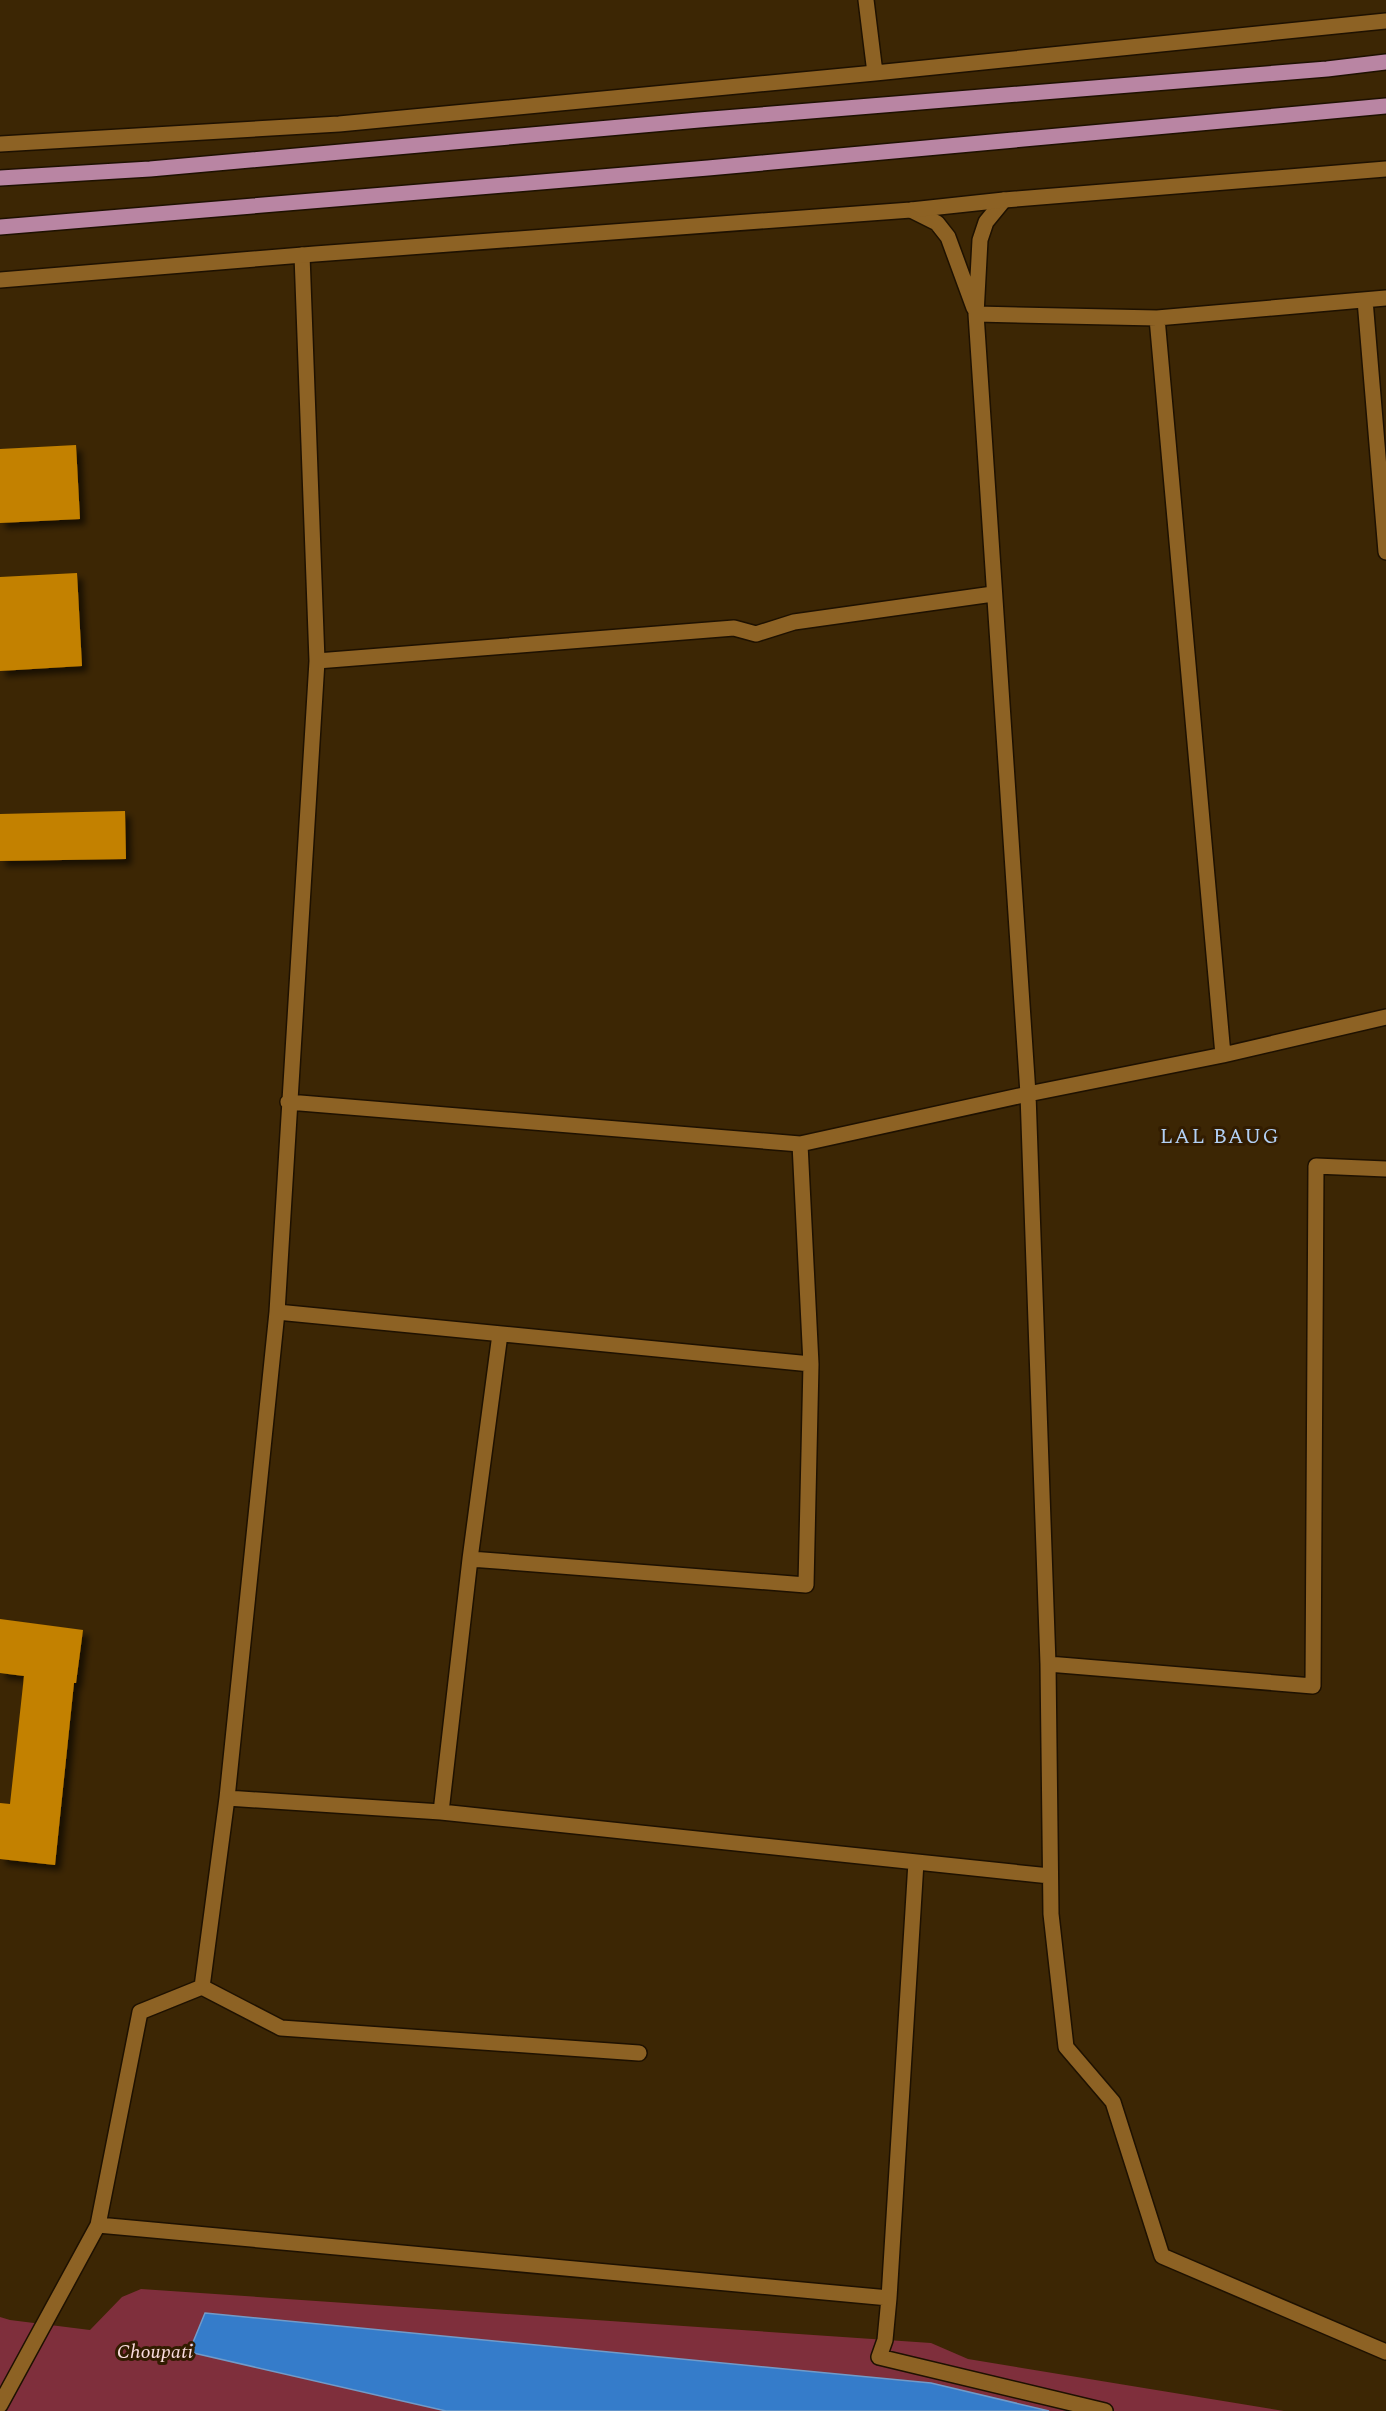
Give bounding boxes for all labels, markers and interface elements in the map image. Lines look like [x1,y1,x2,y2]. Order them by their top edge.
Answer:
district label: LAL BAUG [1160,1121,1280,1153]
park label: Choupati [117,2337,193,2367]

